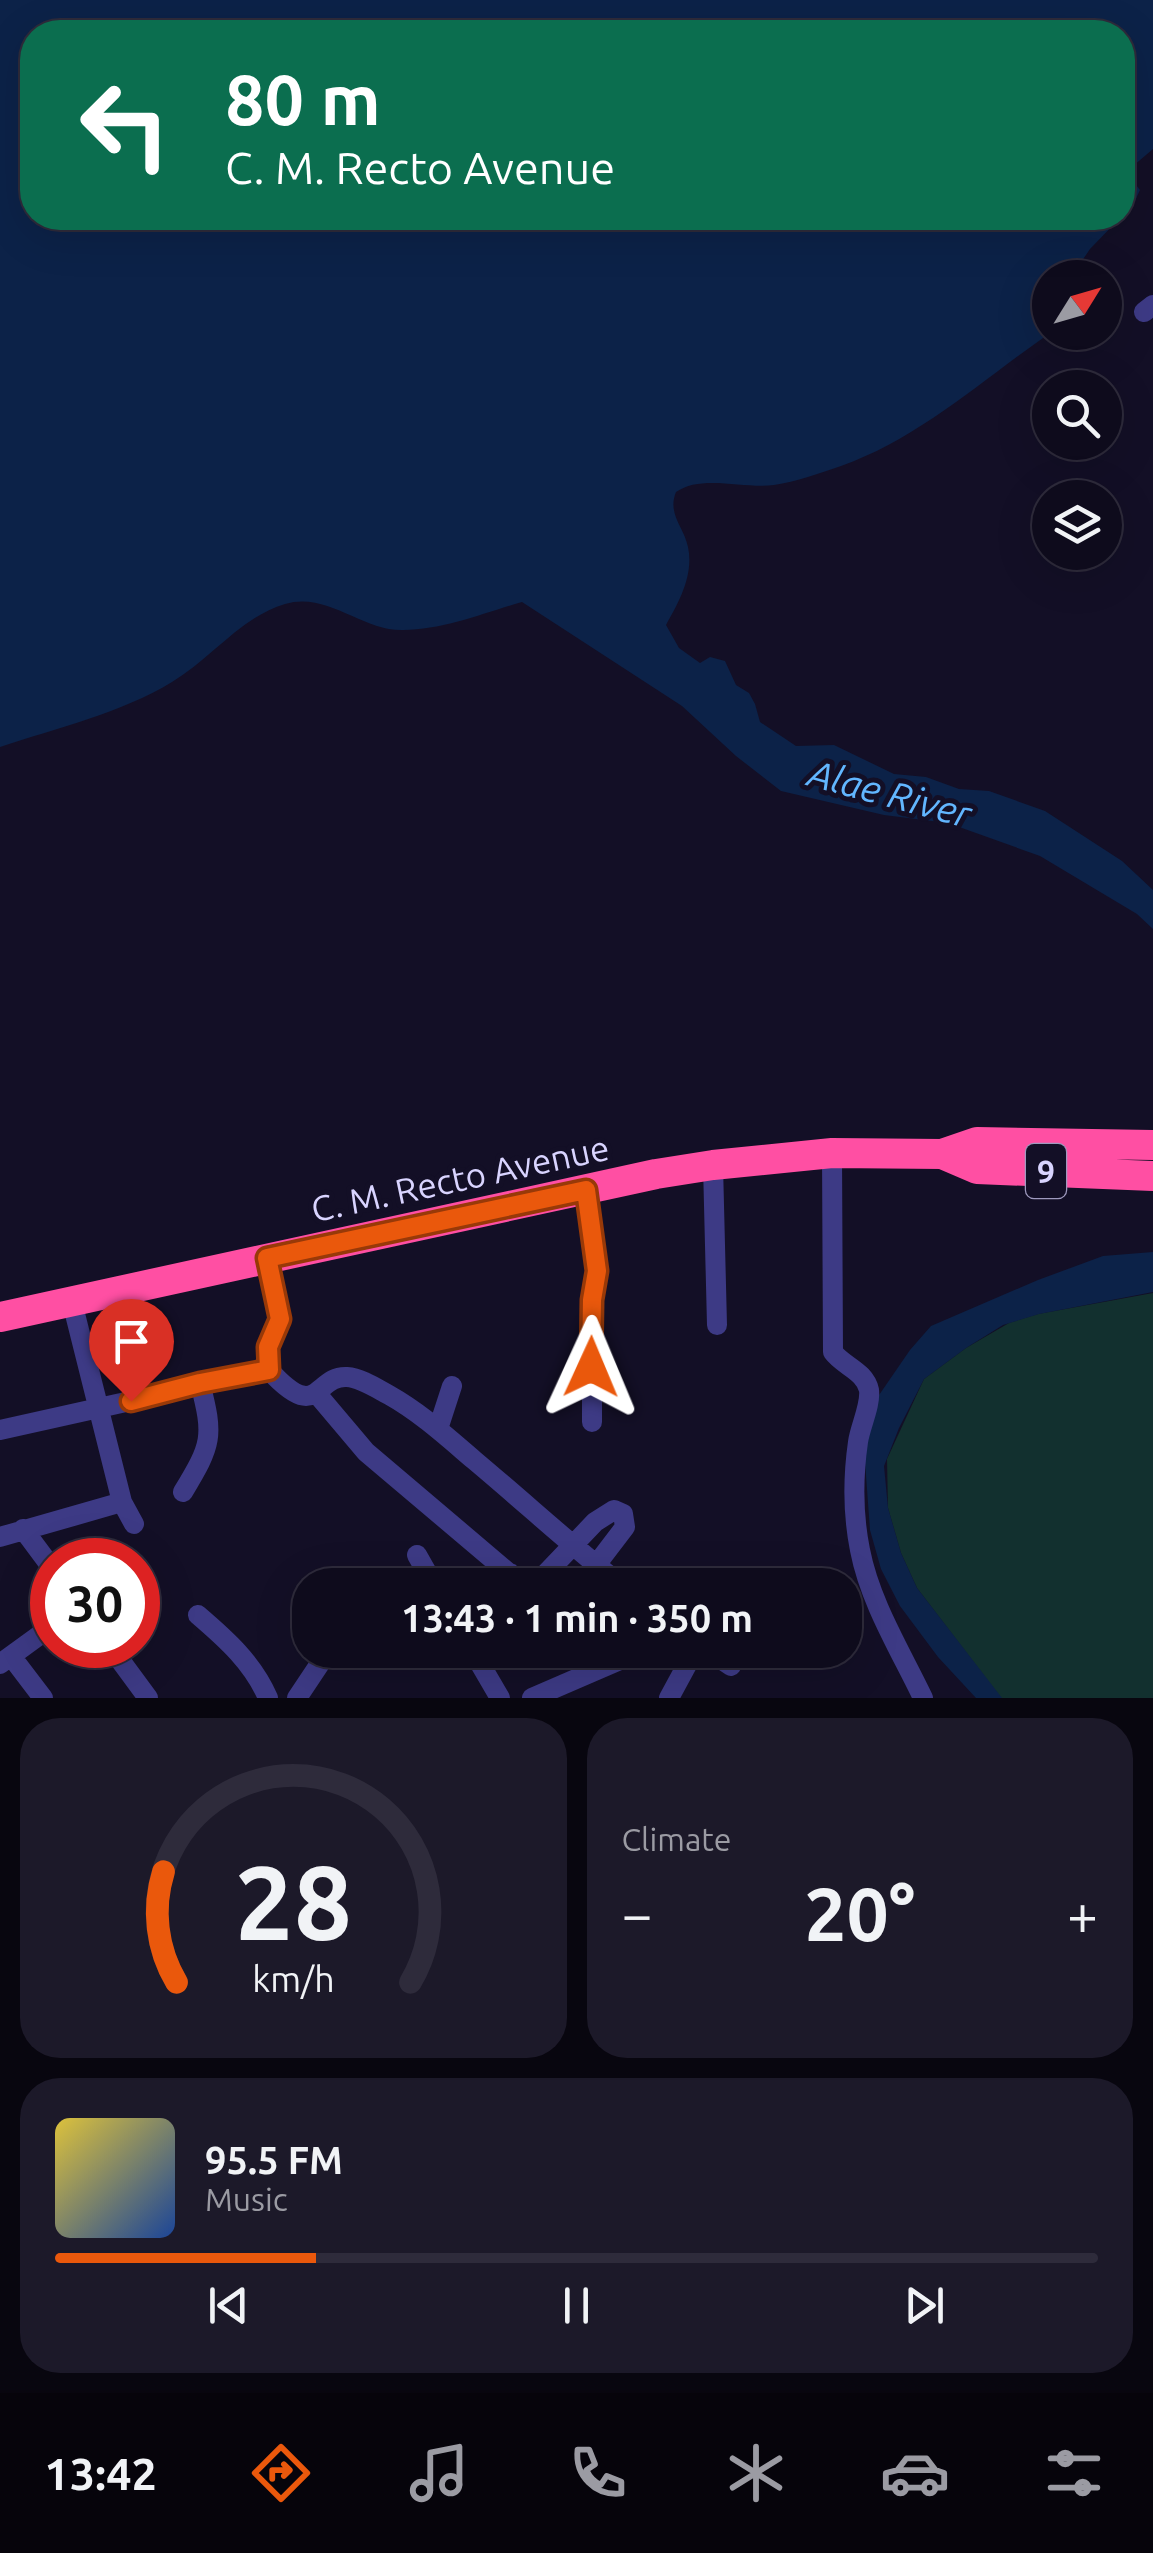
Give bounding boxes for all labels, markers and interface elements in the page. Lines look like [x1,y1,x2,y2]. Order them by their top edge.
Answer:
icon: left [60,60,190,190]
text: 80 m [225,60,381,138]
text: C. M. Recto Avenue [225,142,615,193]
north arrow [1032,260,1122,350]
map controls [1032,260,1122,570]
button: search [1032,370,1122,460]
button: layers [1032,480,1122,570]
water label: Alae River [802,751,978,835]
street label: C. M. Recto Avenue [307,1127,613,1229]
road number: 9 [1026,1144,1066,1198]
pin [89,1299,174,1402]
icon: arrive [104,1314,159,1369]
position arrow [539,1315,643,1419]
speed limit sign: 30 [30,1538,160,1668]
text: 13:43 · 1 min · 350 m [401,1597,753,1639]
text: Climate [622,1821,732,1857]
text: 28 [235,1843,352,1960]
text: 20° [804,1871,915,1955]
text: − [622,1883,653,1944]
text: + [1067,1883,1098,1944]
text: km/h [252,1959,335,1999]
text: 95.5 FM [205,2139,343,2181]
text: Music [205,2181,288,2217]
icon: previous [201,2278,256,2333]
icon: pause [549,2278,604,2333]
icon: next [897,2278,952,2333]
icon: directions [246,2438,316,2508]
icon: music [404,2438,474,2508]
icon: phone [563,2438,633,2508]
icon: climate [721,2438,791,2508]
icon: car [880,2438,950,2508]
icon: filters [1039,2438,1109,2508]
text: 13:42 [44,2448,157,2499]

